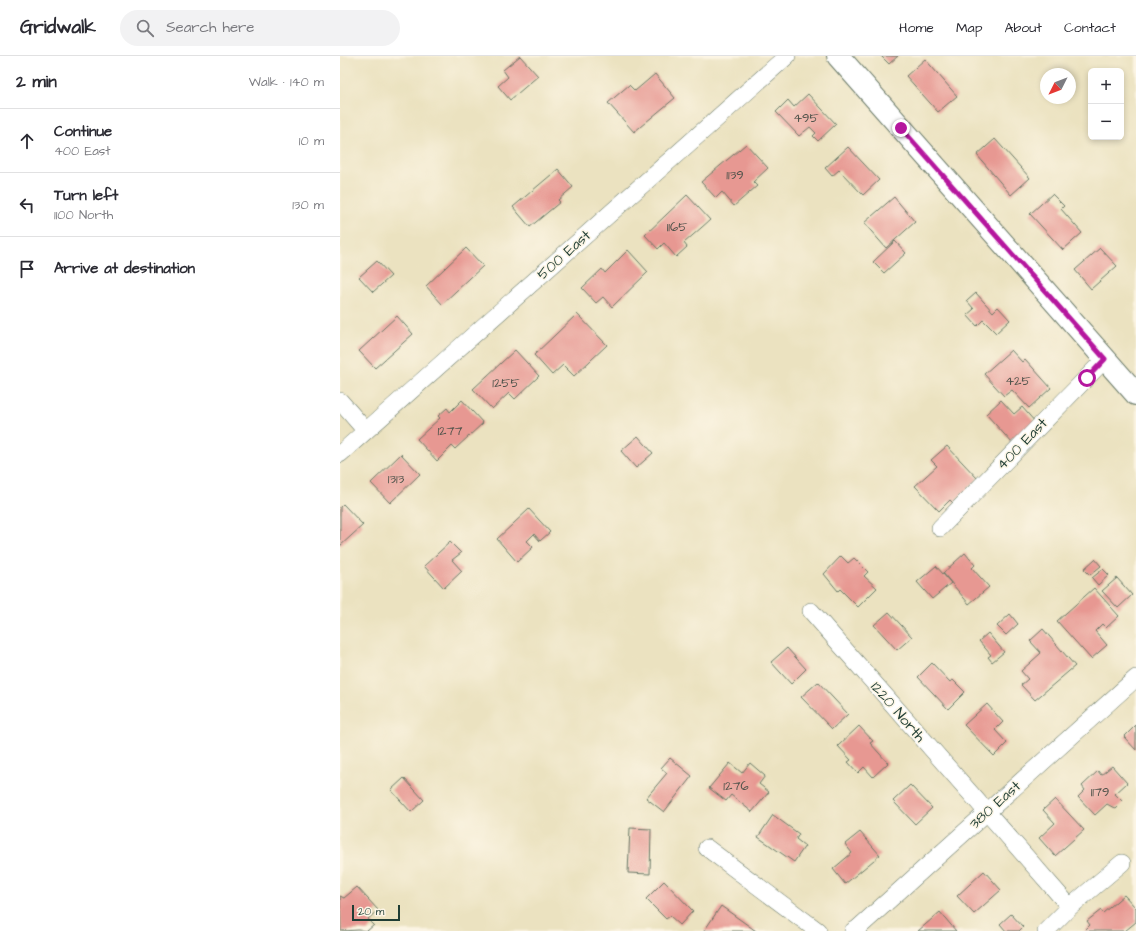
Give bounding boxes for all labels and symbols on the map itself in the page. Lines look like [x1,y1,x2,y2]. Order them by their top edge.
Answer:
north arrow [1040,68,1076,104]
house number: 495 [793,109,819,127]
route end [892,119,910,137]
house number: 1139 [726,166,744,184]
house number: 1165 [667,218,687,236]
street label: 500 East [533,225,595,285]
route start [1078,369,1096,387]
house number: 425 [1005,372,1031,390]
house number: 1255 [492,374,520,392]
street label: 400 East [992,413,1052,475]
house number: 1277 [437,422,463,440]
house number: 1313 [388,470,405,488]
street label: 1220 North [866,677,931,747]
street label: 380 East [965,776,1025,834]
house number: 1276 [723,777,749,795]
house number: 1179 [1091,783,1109,801]
scale bar [352,903,400,922]

